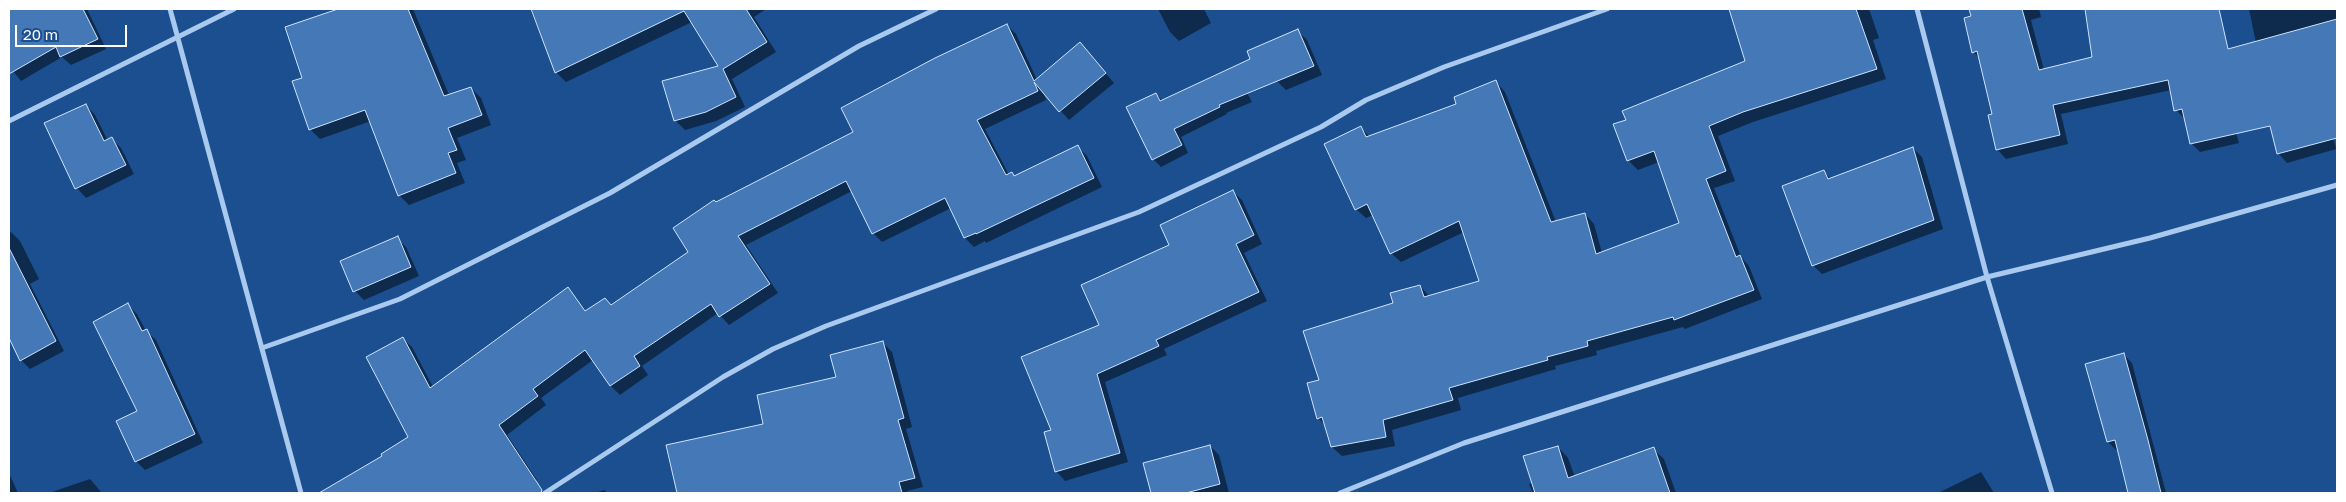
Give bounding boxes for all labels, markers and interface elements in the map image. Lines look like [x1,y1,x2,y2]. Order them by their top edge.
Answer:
scale bar [18,15,130,47]
text: 20 m [23,25,58,43]

